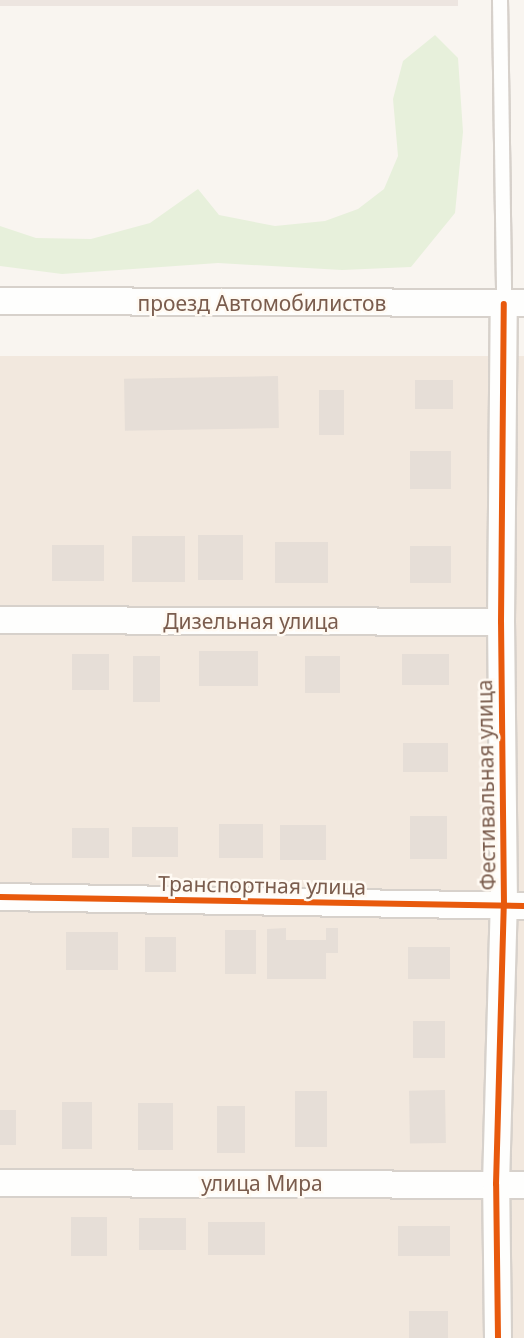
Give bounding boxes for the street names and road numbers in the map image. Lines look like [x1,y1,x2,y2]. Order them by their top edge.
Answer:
street label: проезд Автомобилистов [138,290,386,316]
street label: Дизельная улица [163,608,339,634]
street label: Фестивальная улица [472,679,500,891]
street label: Транспортная улица [158,871,366,899]
street label: улица Мира [201,1170,323,1196]

